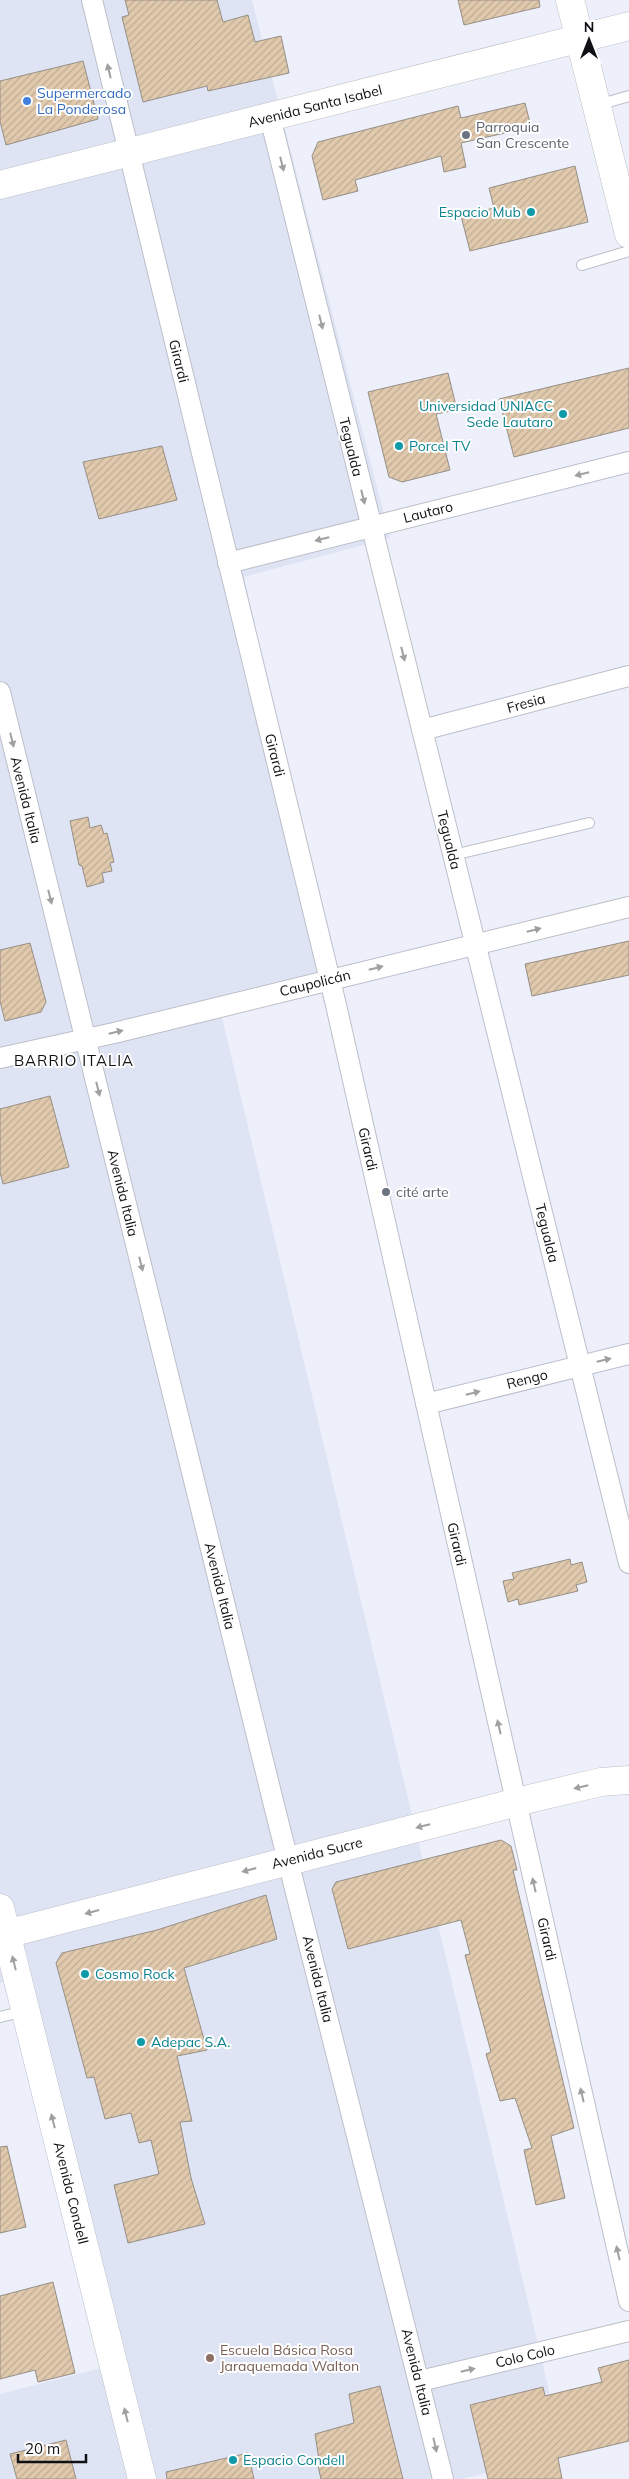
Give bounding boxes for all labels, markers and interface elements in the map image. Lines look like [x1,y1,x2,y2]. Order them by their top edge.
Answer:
north arrow [564,15,614,65]
text: N [584,18,594,36]
one-way arrow [105,63,113,78]
street label: Avenida Santa Isabel [246,81,384,131]
place label: Supermercado La Ponderosa [37,84,131,118]
marker: Supermercado La Ponderosa [21,95,33,107]
place label: Parroquia San Crescente [476,118,569,152]
marker: Parroquia San Crescente [460,129,472,141]
one-way arrow [278,156,286,171]
place label: Espacio Mub [439,203,521,221]
marker: Espacio Mub [525,206,537,218]
one-way arrow [317,314,325,329]
street label: Girardi [165,338,193,384]
place label: Universidad UNIACC Sede Lautaro [419,397,553,431]
marker: Universidad UNIACC Sede Lautaro [557,408,569,420]
street label: Tegualda [335,416,367,478]
place label: Porcel TV [409,437,471,455]
marker: Porcel TV [393,440,405,452]
one-way arrow [574,470,589,478]
one-way arrow [360,489,368,504]
street label: Lautaro [401,497,455,527]
one-way arrow [315,535,330,543]
one-way arrow [399,647,407,662]
street label: Fresia [505,689,547,717]
one-way arrow [8,732,16,747]
street label: Girardi [261,732,289,778]
street label: Avenida Italia [7,755,45,845]
street label: Tegualda [433,809,465,871]
one-way arrow [46,890,54,905]
one-way arrow [526,926,541,934]
one-way arrow [368,964,383,972]
street label: Caupolicán [278,966,352,1000]
one-way arrow [108,1028,123,1036]
district label: BARRIO ITALIA [14,1051,134,1070]
one-way arrow [94,1082,102,1097]
street label: Girardi [354,1126,382,1172]
street label: Avenida Italia [104,1148,142,1238]
place label: cité arte [396,1183,449,1201]
marker: cité arte [380,1186,392,1198]
street label: Tegualda [531,1202,563,1264]
one-way arrow [137,1256,145,1271]
one-way arrow [597,1356,612,1364]
street label: Rengo [505,1365,549,1393]
one-way arrow [466,1388,481,1396]
street label: Girardi [443,1521,471,1567]
street label: Avenida Italia [201,1541,239,1631]
one-way arrow [495,1719,503,1734]
one-way arrow [573,1783,588,1791]
one-way arrow [416,1822,431,1830]
street label: Avenida Sucre [270,1833,364,1873]
one-way arrow [241,1866,256,1874]
one-way arrow [530,1878,538,1893]
one-way arrow [84,1908,99,1916]
street label: Girardi [533,1916,561,1962]
street label: Avenida Italia [299,1934,337,2024]
one-way arrow [10,1956,18,1971]
place label: Cosmo Rock [95,1965,175,1983]
marker: Cosmo Rock [79,1968,91,1980]
place label: Adepac S.A. [151,2033,230,2051]
marker: Adepac S.A. [135,2036,147,2048]
one-way arrow [578,2087,586,2102]
one-way arrow [49,2114,57,2129]
street label: Avenida Condell [50,2140,92,2246]
one-way arrow [614,2246,622,2261]
street label: Avenida Italia [398,2327,436,2417]
street label: Colo Colo [494,2340,556,2372]
place label: Escuela Básica Rosa Jaraquemada Walton [220,2341,359,2375]
marker: Escuela Básica Rosa Jaraquemada Walton [204,2352,216,2364]
one-way arrow [460,2366,475,2374]
one-way arrow [122,2407,130,2422]
scale bar [18,2432,85,2464]
one-way arrow [431,2438,439,2453]
text: 20 m [25,2439,60,2458]
place label: Espacio Condell [243,2451,345,2469]
marker: Espacio Condell [227,2454,239,2466]

